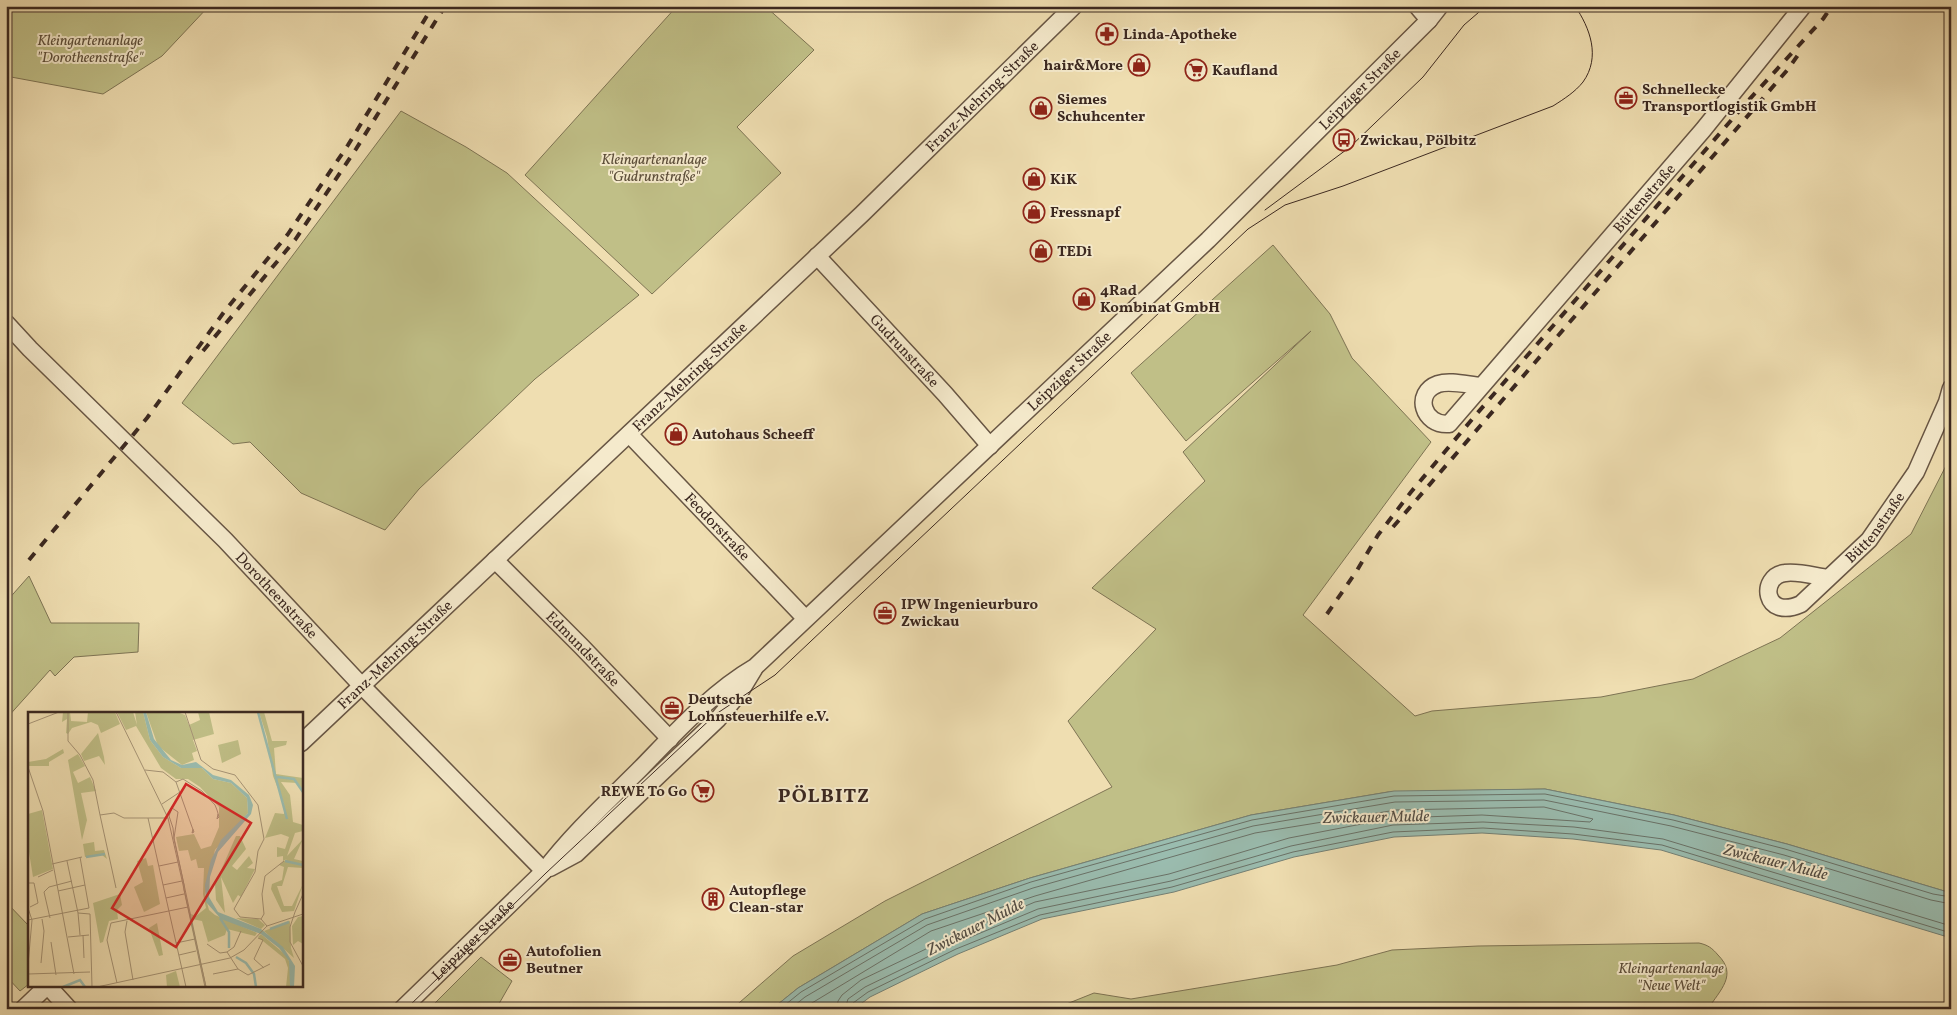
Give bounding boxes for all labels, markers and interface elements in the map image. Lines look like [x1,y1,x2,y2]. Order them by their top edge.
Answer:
pharmacy icon: Linda-Apotheke [1095,22,1119,46]
place label: Linda-Apotheke [1123,25,1237,46]
park label: Kleingartenanlage "Dorotheenstraße" [37,31,144,69]
street label: Franz-Mehring-Straße [922,37,1044,158]
street label: Leipziger Straße [1315,44,1407,136]
shop icon: hair&More [1127,53,1151,77]
place label: hair&More [1043,56,1123,77]
supermarket icon: Kaufland [1184,58,1208,82]
place label: Kaufland [1212,61,1278,82]
place label: Schnellecke Transportlogistik GmbH [1642,80,1817,118]
office icon: Schnellecke Transportlogistik GmbH [1614,86,1638,110]
place label: Siemes Schuhcenter [1057,90,1145,128]
shop icon: Siemes Schuhcenter [1029,96,1053,120]
bus stop icon: Zwickau, Pölbitz [1332,128,1356,152]
place label: Zwickau, Pölbitz [1360,131,1477,152]
park label: Kleingartenanlage "Gudrunstraße" [601,150,707,188]
street label: Büttenstraße [1609,160,1681,239]
shop icon: KiK [1022,167,1046,191]
place label: KiK [1050,170,1077,191]
shop icon: Fressnapf [1022,200,1046,224]
place label: Fressnapf [1050,203,1121,224]
shop icon: TEDi [1029,239,1053,263]
place label: TEDi [1057,242,1092,263]
place label: 4Rad Kombinat GmbH [1100,281,1220,319]
shop icon: 4Rad Kombinat GmbH [1072,287,1096,311]
street label: Gudrunstraße [864,310,943,393]
street label: Franz-Mehring-Straße [628,318,753,437]
street label: Leipziger Straße [1024,327,1117,417]
shop icon: Autohaus Scheeff [664,422,688,446]
place label: Autohaus Scheeff [692,425,815,446]
street label: Feodorstraße [679,489,754,566]
street label: Büttenstraße [1841,489,1911,569]
street label: Dorotheenstraße [230,548,322,644]
place label: IPW Ingenieurburo Zwickau [901,595,1039,633]
street label: Franz-Mehring-Straße [334,596,458,715]
office icon: IPW Ingenieurburo Zwickau [873,601,897,625]
street label: Edmundstraße [540,607,624,692]
place label: Deutsche Lohnsteuerhilfe e.V. [688,690,829,728]
office icon: Deutsche Lohnsteuerhilfe e.V. [660,696,684,720]
inset map [28,712,302,988]
supermarket icon: REWE To Go [691,779,715,803]
place label: REWE To Go [601,782,687,803]
district label: PÖLBITZ [778,783,870,811]
water label: Zwickauer Mulde [1322,806,1430,830]
water label: Zwickauer Mulde [1720,839,1830,887]
place label: Autopflege Clean-star [729,881,807,919]
building icon: Autopflege Clean-star [701,887,725,911]
water label: Zwickauer Mulde [923,894,1028,962]
street label: Leipziger Straße [428,896,520,986]
place label: Autofolien Beutner [526,942,602,980]
office icon: Autofolien Beutner [498,948,522,972]
park label: Kleingartenanlage "Neue Welt" [1618,959,1724,997]

